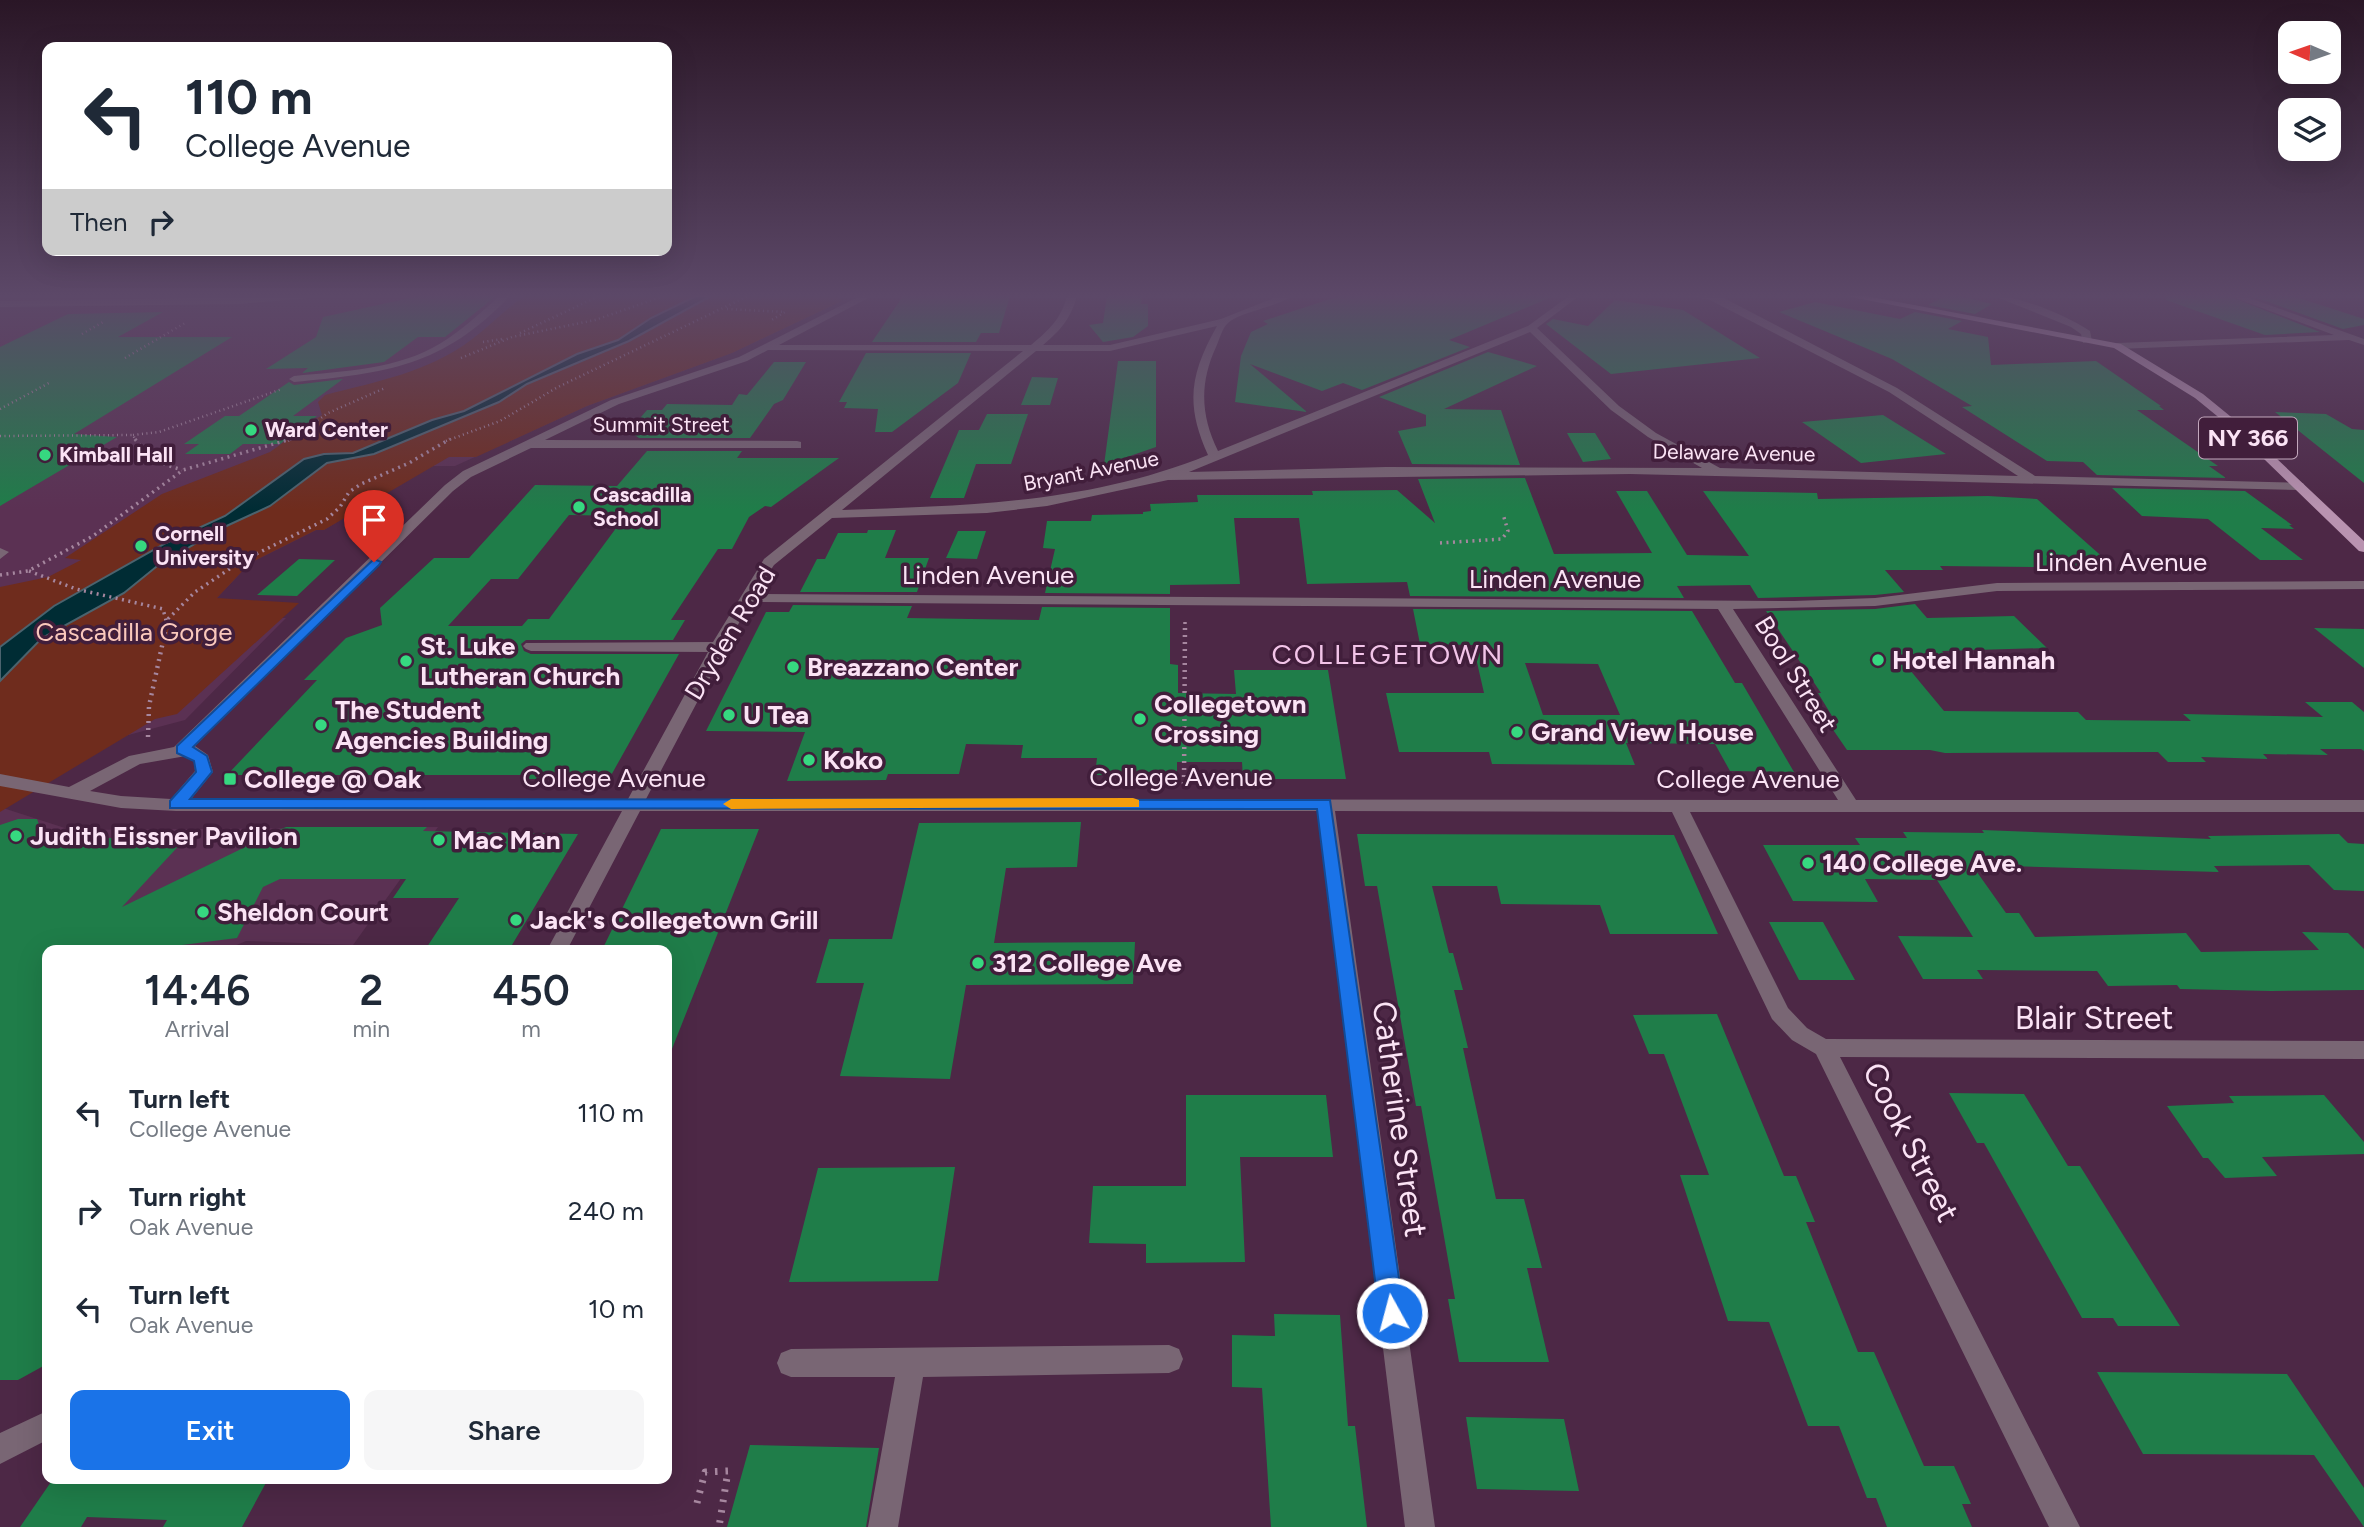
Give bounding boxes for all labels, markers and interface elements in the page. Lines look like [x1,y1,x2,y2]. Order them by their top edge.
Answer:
north arrow [2278,21,2342,84]
map controls [2278,21,2341,161]
text: 110 m [185,67,313,126]
icon: left [70,70,161,161]
button: layers [2278,98,2341,161]
text: College Avenue [185,127,411,165]
icon: right [142,203,180,241]
text: Then [70,206,128,238]
street label: Summit Street [592,412,730,437]
place label: Ward Center [265,417,388,442]
road number: NY 366 [2199,418,2297,458]
marker: Ward Center [243,422,259,438]
street label: Delaware Avenue [1652,439,1816,466]
place label: Kimball Hall [59,442,173,467]
street label: Bryant Avenue [1021,445,1161,496]
marker: Kimball Hall [37,447,53,463]
place label: Cascadilla School [593,482,691,531]
pin [344,490,404,562]
marker: Cascadilla School [571,499,587,515]
icon: arrive [355,501,393,539]
place label: Cornell University [155,521,255,570]
marker: Cornell University [133,538,149,554]
street label: Linden Avenue [2035,546,2207,578]
street label: Linden Avenue [902,559,1074,591]
street label: Dryden Road [678,560,782,706]
street label: Linden Avenue [1469,563,1641,595]
street label: Bool Street [1748,610,1844,738]
park label: Cascadilla Gorge [36,616,232,648]
place label: St. Luke Lutheran Church [420,630,620,692]
district label: COLLEGETOWN [1272,637,1504,671]
place label: Hotel Hannah [1892,644,2055,676]
place label: Breazzano Center [807,651,1018,683]
marker: Hotel Hannah [1870,652,1886,668]
marker: St. Luke Lutheran Church [398,653,414,669]
marker: Breazzano Center [785,659,801,675]
place label: Collegetown Crossing [1154,688,1306,750]
place label: The Student Agencies Building [335,694,548,756]
place label: U Tea [743,699,809,731]
marker: U Tea [721,707,737,723]
marker: Collegetown Crossing [1132,711,1148,727]
place label: Grand View House [1531,716,1754,748]
marker: The Student Agencies Building [313,717,329,733]
marker: Grand View House [1509,724,1525,740]
place label: Koko [823,744,883,776]
marker: Koko [801,752,817,768]
street label: College Avenue [1089,761,1273,793]
street label: College Avenue [522,762,706,794]
place label: College @ Oak [244,763,422,795]
street label: College Avenue [1656,763,1840,795]
marker: College @ Oak [222,771,238,787]
place label: Judith Eissner Pavilion [30,820,298,852]
place label: Mac Man [453,824,560,856]
marker: Judith Eissner Pavilion [8,828,24,844]
marker: Mac Man [431,832,447,848]
place label: 140 College Ave. [1822,847,2022,879]
marker: 140 College Ave. [1800,855,1816,871]
place label: Sheldon Court [217,896,389,928]
marker: Sheldon Court [195,904,211,920]
place label: Jack's Collegetown Grill [530,904,818,936]
marker: Jack's Collegetown Grill [508,912,524,928]
place label: 312 College Ave [992,947,1182,979]
marker: 312 College Ave [970,955,986,971]
text: 14:46 [144,965,250,1016]
text: 2 [359,965,383,1016]
text: 450 [492,965,570,1016]
street label: Catherine Street [1365,999,1435,1239]
street label: Blair Street [2015,999,2173,1037]
text: Arrival [165,1015,230,1043]
text: min [352,1015,390,1043]
text: m [521,1015,541,1043]
street label: Cook Street [1855,1056,1967,1228]
text: Turn left [129,1083,230,1115]
icon: left [70,1094,108,1132]
text: 110 m [577,1097,644,1129]
text: College Avenue [129,1115,291,1143]
text: Turn right [129,1181,246,1213]
icon: right [70,1192,108,1230]
text: 240 m [568,1195,644,1227]
text: Oak Avenue [129,1213,253,1241]
position arrow [1355,1276,1429,1350]
text: Turn left [129,1279,230,1311]
icon: left [70,1290,108,1328]
text: 10 m [588,1293,644,1325]
text: Oak Avenue [129,1311,253,1339]
button: Exit [70,1390,350,1470]
button: Share [364,1390,644,1470]

